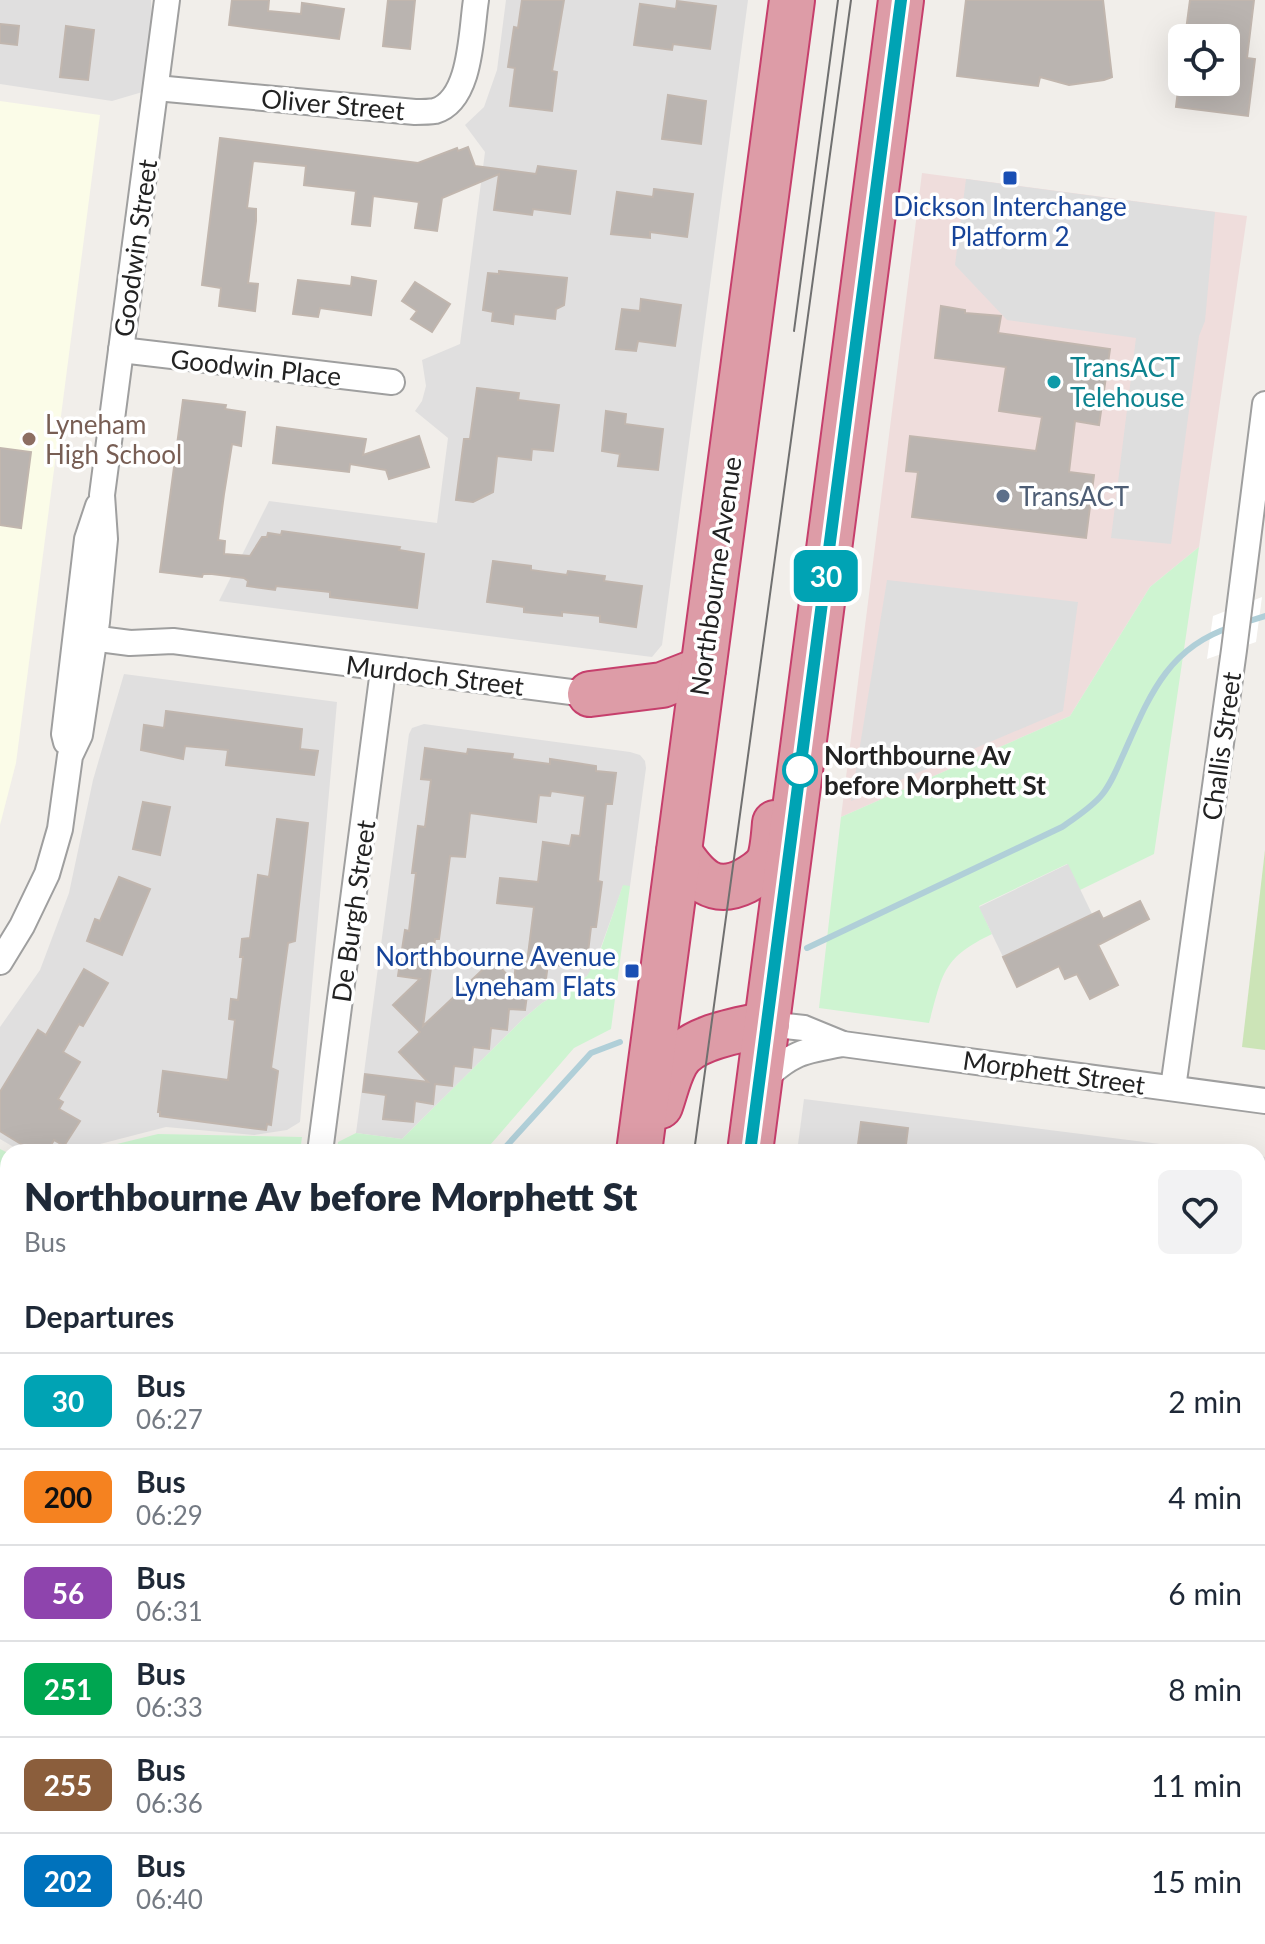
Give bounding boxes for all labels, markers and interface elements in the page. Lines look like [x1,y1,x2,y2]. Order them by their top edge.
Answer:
map controls [1168,24,1240,96]
button: locate [1168,24,1240,96]
street label: Oliver Street [260,82,407,126]
street label: Goodwin Street [107,156,163,339]
marker: Dickson Interchange Platform 2 [1001,169,1019,187]
place label: Dickson Interchange Platform 2 [893,190,1127,252]
street label: Goodwin Place [169,342,343,392]
place label: TransACT Telehouse [1070,351,1185,413]
marker: TransACT Telehouse [1045,373,1063,391]
place label: Lyneham High School [45,408,182,470]
marker: Lyneham High School [20,430,38,448]
street label: Northbourne Avenue [682,455,748,697]
place label: TransACT [1019,480,1129,512]
marker: TransACT [994,487,1012,505]
line badge: 30 [790,550,862,602]
text: 30 [810,559,842,593]
street label: Murdoch Street [344,648,526,702]
street label: Challis Street [1195,669,1247,822]
place label: Northbourne Av before Morphett St [824,739,1046,801]
marker: Northbourne Av before Morphett St [783,753,817,787]
street label: De Burgh Street [324,817,382,1004]
place label: Northbourne Avenue Lyneham Flats [375,940,616,1002]
marker: Northbourne Avenue Lyneham Flats [623,962,641,980]
street label: Morphett Street [961,1043,1148,1101]
button: heart [1158,1170,1242,1254]
text: Northbourne Av before Morphett St [24,1173,637,1219]
text: Bus [24,1226,66,1258]
text: Departures [24,1298,174,1334]
text: Bus [136,1367,186,1403]
text: 2 min [1168,1383,1242,1419]
text: 30 [52,1384,84,1418]
text: 06:27 [136,1403,203,1435]
text: Bus [136,1463,186,1499]
text: 4 min [1168,1479,1242,1515]
text: 200 [44,1480,92,1514]
text: 06:29 [136,1499,203,1531]
text: Bus [136,1559,186,1595]
text: 6 min [1168,1575,1242,1611]
text: 56 [52,1576,84,1610]
text: 06:31 [136,1595,203,1627]
text: Bus [136,1655,186,1691]
text: 8 min [1168,1671,1242,1707]
text: 251 [44,1672,92,1706]
text: 06:33 [136,1691,203,1723]
text: Bus [136,1751,186,1787]
text: 11 min [1151,1767,1242,1803]
text: 255 [44,1768,92,1802]
text: 06:36 [136,1787,203,1819]
text: Bus [136,1847,186,1883]
text: 15 min [1151,1863,1242,1899]
text: 202 [44,1864,92,1898]
text: 06:40 [136,1883,203,1915]

